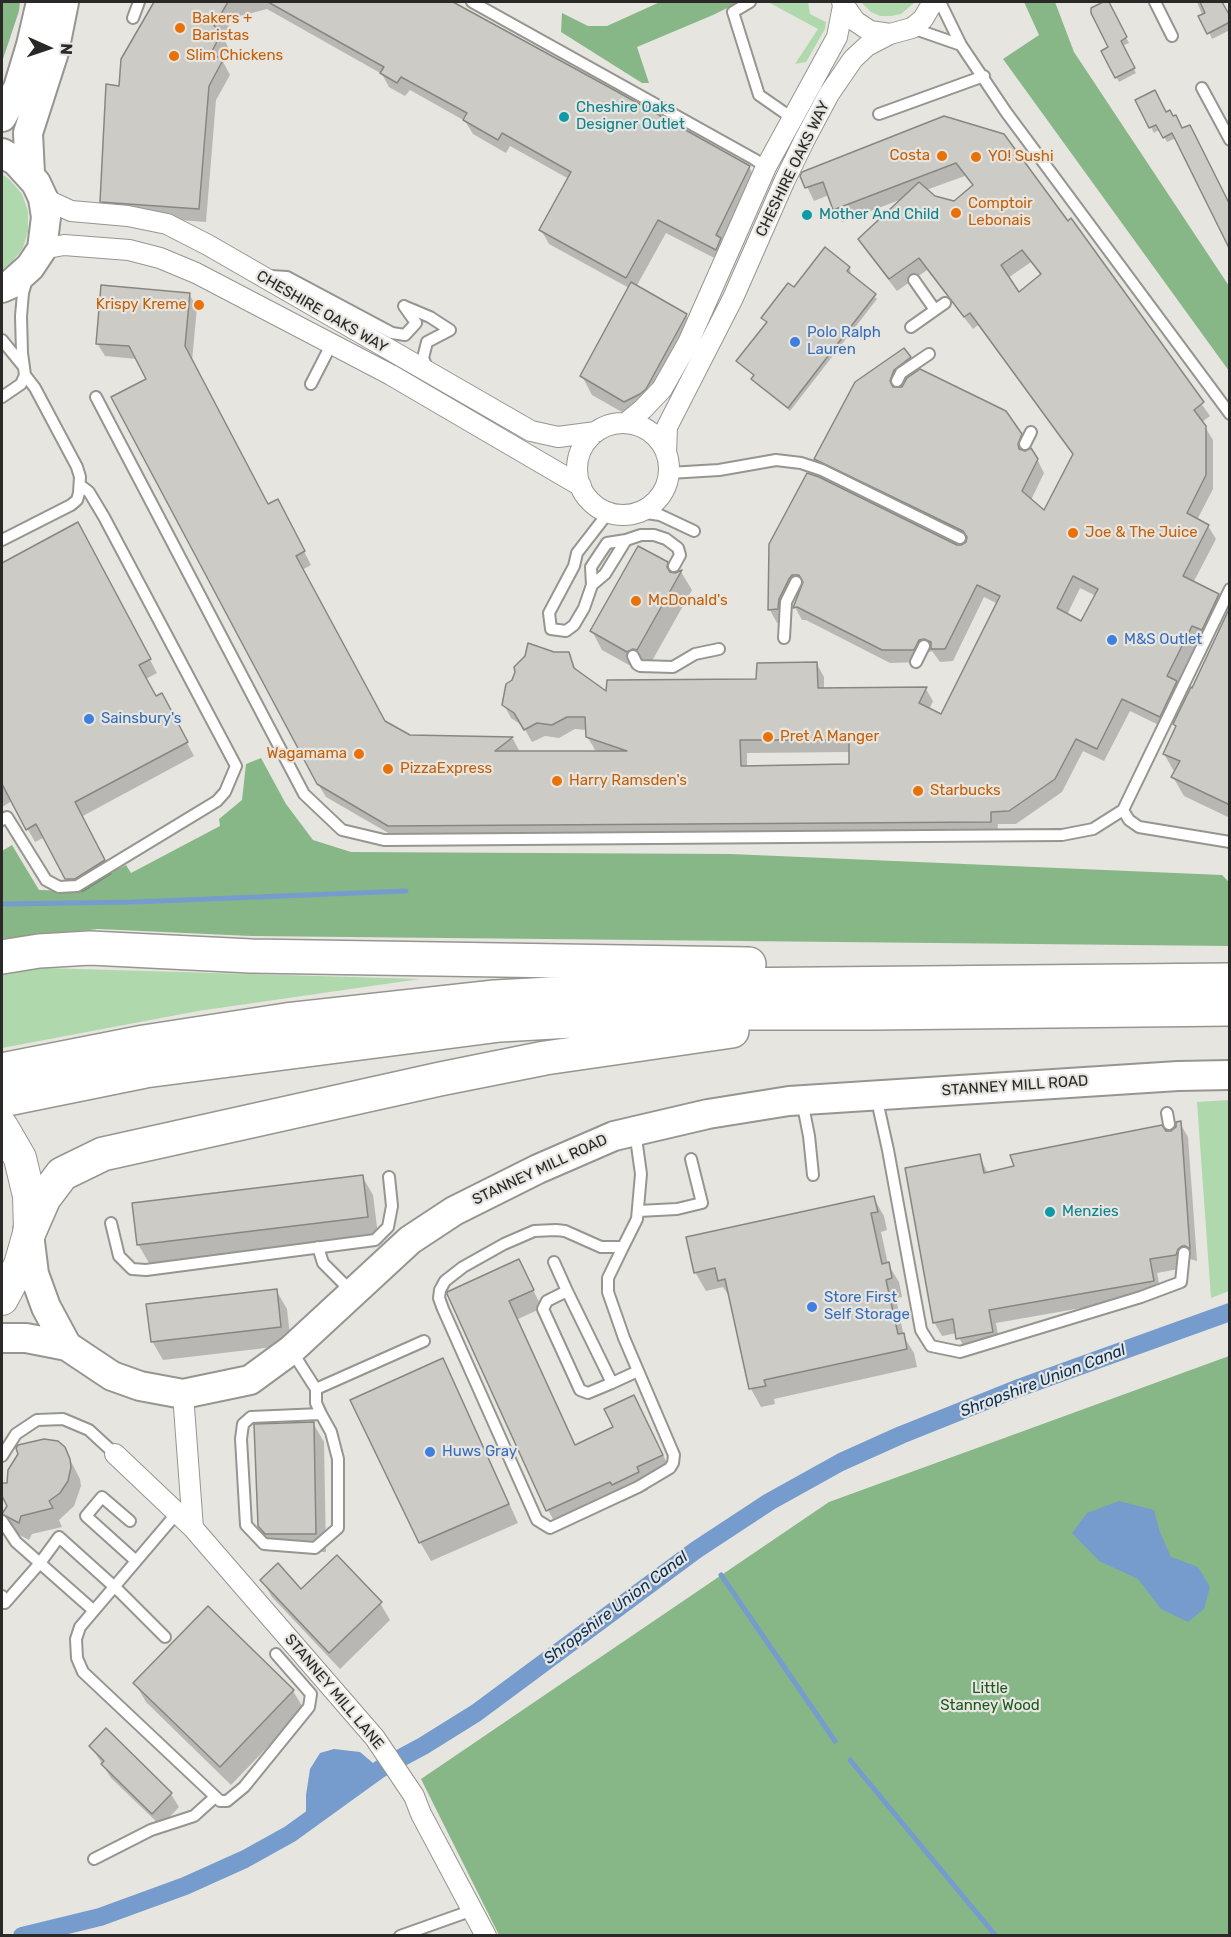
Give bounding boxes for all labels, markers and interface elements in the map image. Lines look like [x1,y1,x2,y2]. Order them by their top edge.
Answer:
place label: Bakers + Baristas [192,10,252,45]
north arrow [18,18,78,78]
marker: Bakers + Baristas [173,21,187,35]
text: N [57,43,76,55]
place label: Slim Chickens [186,47,283,65]
marker: Slim Chickens [167,49,181,63]
street label: CHESHIRE OAKS WAY [752,98,834,240]
place label: Cheshire Oaks Designer Outlet [576,99,685,134]
marker: Cheshire Oaks Designer Outlet [557,110,571,124]
place label: Costa [890,147,930,165]
place label: YO! Sushi [988,148,1054,166]
marker: Costa [935,149,949,163]
marker: YO! Sushi [969,150,983,164]
place label: Comptoir Lebonais [968,195,1033,230]
place label: Mother And Child [819,206,939,224]
marker: Comptoir Lebonais [949,206,963,220]
marker: Mother And Child [800,208,814,222]
street label: CHESHIRE OAKS WAY [253,267,391,357]
place label: Krispy Kreme [96,296,187,314]
marker: Krispy Kreme [192,298,206,312]
place label: Polo Ralph Lauren [807,324,881,359]
marker: Polo Ralph Lauren [788,335,802,349]
place label: Joe & The Juice [1085,524,1198,542]
marker: Joe & The Juice [1066,526,1080,540]
place label: McDonald's [648,592,728,610]
marker: McDonald's [629,594,643,608]
place label: M&S Outlet [1124,631,1202,649]
marker: M&S Outlet [1105,633,1119,647]
place label: Sainsbury's [101,710,182,728]
marker: Sainsbury's [82,712,96,726]
place label: Pret A Manger [780,728,879,746]
marker: Pret A Manger [761,730,775,744]
place label: Wagamama [267,745,347,763]
marker: Wagamama [352,747,366,761]
place label: PizzaExpress [400,760,492,778]
marker: PizzaExpress [381,762,395,776]
place label: Harry Ramsden's [569,772,687,790]
marker: Harry Ramsden's [550,774,564,788]
place label: Starbucks [930,782,1001,800]
marker: Starbucks [911,784,925,798]
street label: STANNEY MILL ROAD [941,1072,1089,1100]
street label: STANNEY MILL ROAD [470,1131,610,1209]
place label: Menzies [1062,1203,1119,1221]
marker: Menzies [1043,1205,1057,1219]
place label: Store First Self Storage [824,1289,910,1324]
marker: Store First Self Storage [805,1300,819,1314]
water label: Shropshire Union Canal [958,1341,1128,1421]
place label: Huws Gray [442,1443,517,1461]
marker: Huws Gray [423,1445,437,1459]
water label: Shropshire Union Canal [540,1547,692,1669]
street label: STANNEY MILL LANE [281,1631,387,1753]
park label: Little Stanney Wood [940,1680,1040,1715]

